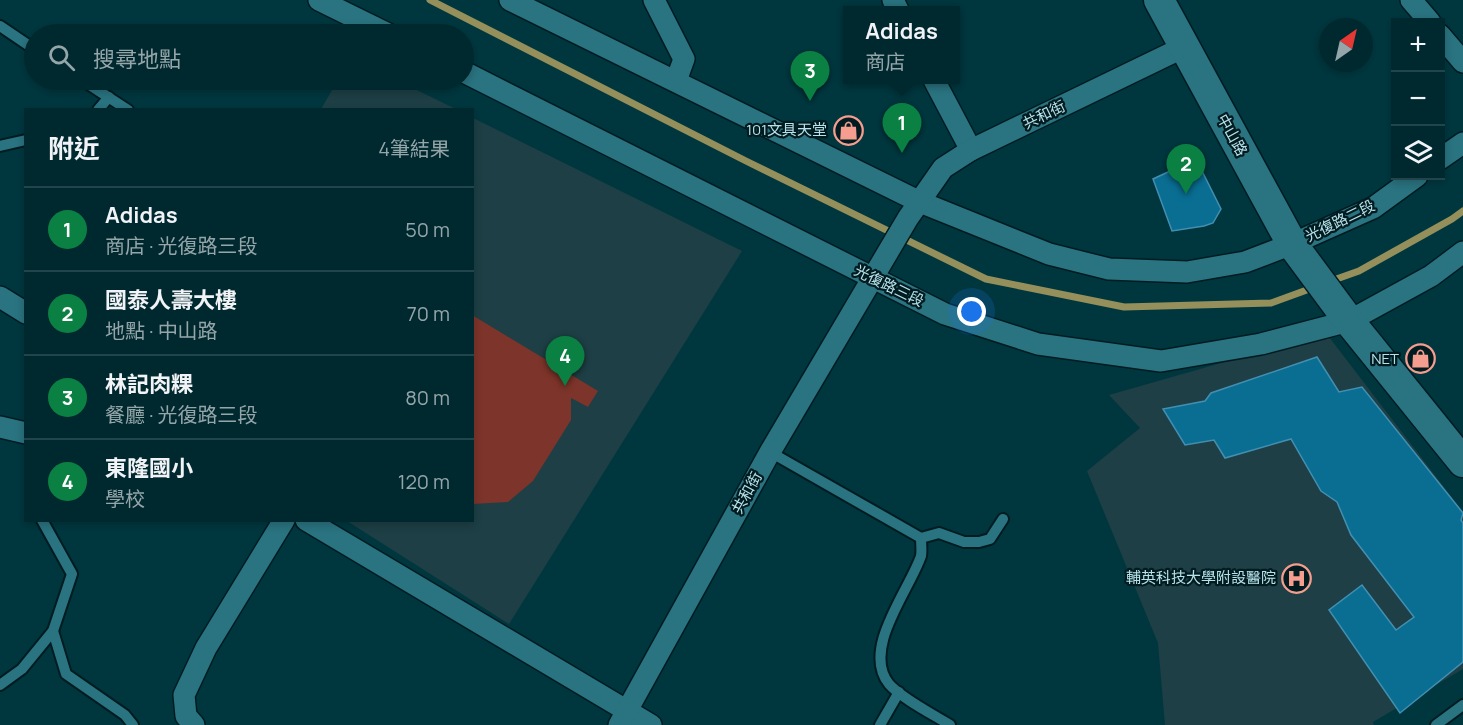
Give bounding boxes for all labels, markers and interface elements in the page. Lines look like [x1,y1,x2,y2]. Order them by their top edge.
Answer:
popup [843,6,960,84]
text: Adidas [865,16,938,46]
north arrow [1319,18,1373,72]
map controls [1391,18,1445,180]
button: + [1391,18,1445,72]
search box [24,24,474,90]
icon: search [45,41,78,74]
text: 搜尋地點 [93,44,181,74]
text: 商店 [865,48,905,75]
pin: 3 [790,51,830,101]
button: − [1391,72,1445,126]
street label: 共和街 [1019,95,1069,134]
pin: 1 [882,104,922,153]
street label: 中山路 [1212,110,1253,160]
shop icon: 101文具天堂 [832,114,864,146]
place label: 101文具天堂 [746,119,827,140]
button: layers [1391,126,1445,180]
text: 附近 [48,130,100,166]
text: 4筆結果 [378,135,450,162]
pin: 2 [1166,144,1206,194]
street label: 光復路二段 [1301,195,1378,246]
text: Adidas [105,200,178,230]
text: 1 [63,216,72,243]
text: 50 m [405,216,450,243]
text: 商店 · 光復路三段 [105,232,258,259]
street label: 光復路三段 [851,260,928,311]
text: 國泰人壽大樓 [105,285,237,315]
your location [957,297,986,326]
text: 2 [62,300,73,327]
text: 70 m [407,300,450,327]
text: 地點 · 中山路 [105,317,218,344]
pin: 4 [546,336,584,386]
shop icon: NET [1404,343,1436,375]
place label: NET [1371,348,1399,369]
text: 林記肉粿 [105,369,193,399]
text: 3 [62,384,73,411]
text: 80 m [405,384,450,411]
text: 餐廳 · 光復路三段 [105,401,258,428]
text: 東隆國小 [105,453,193,483]
text: 4 [61,468,74,495]
text: 120 m [398,468,450,495]
street label: 共和街 [726,468,767,518]
text: 學校 [105,485,145,512]
hospital icon: 輔英科技大學附設醫院 [1281,562,1313,594]
place label: 輔英科技大學附設醫院 [1126,567,1276,588]

